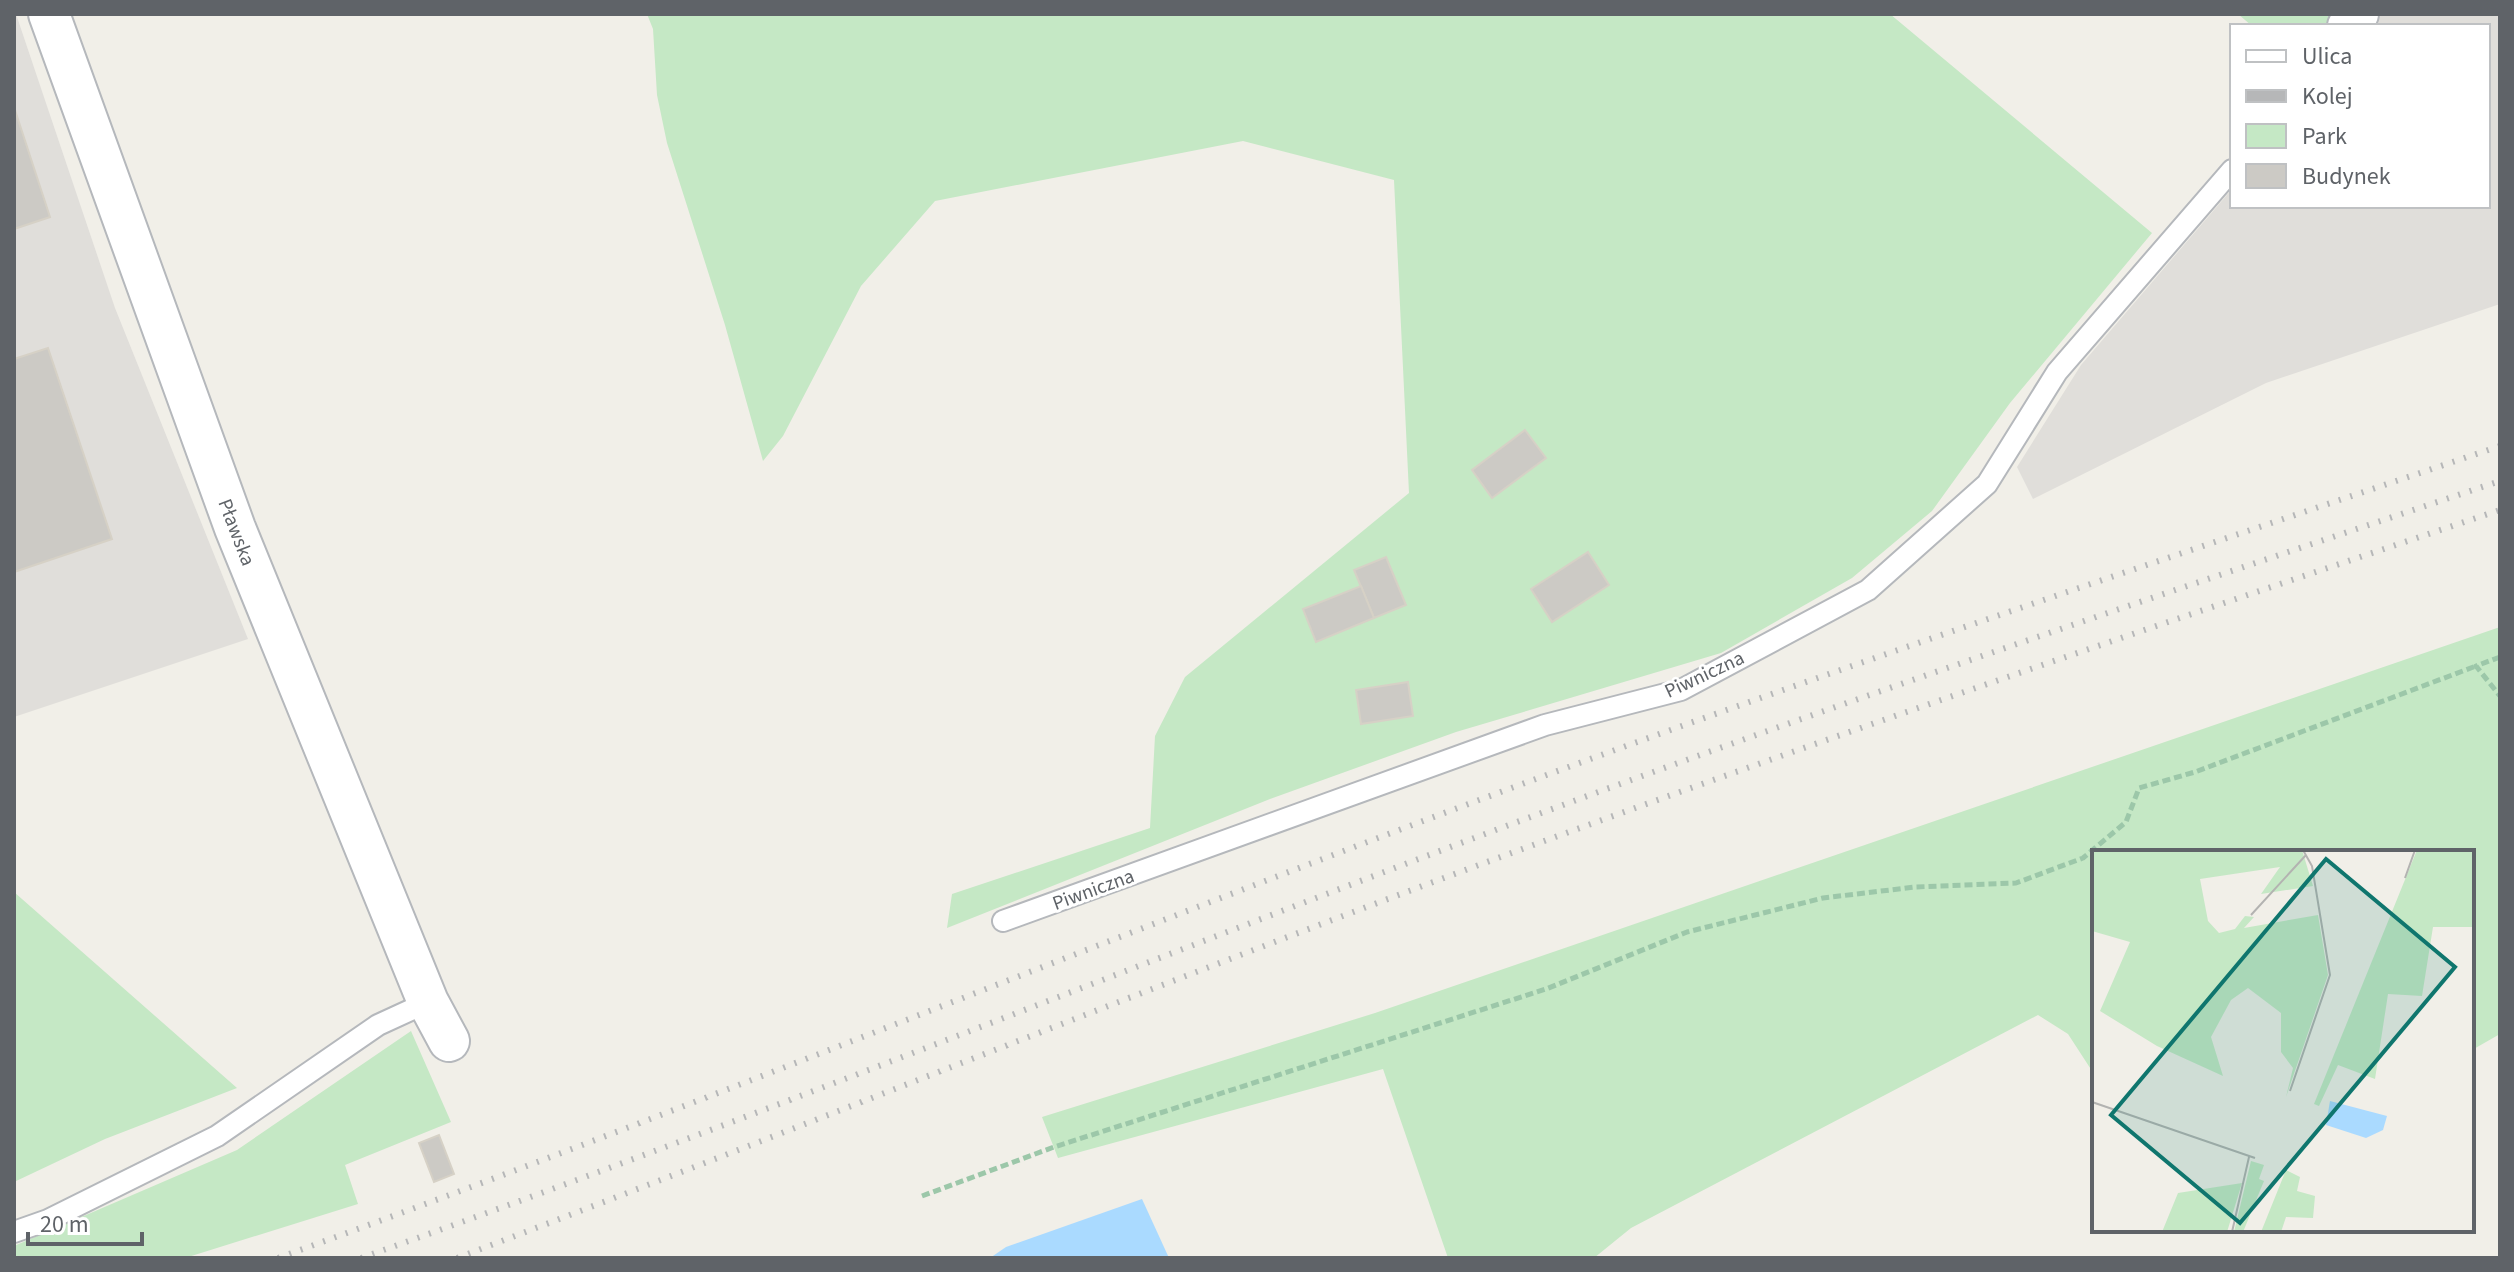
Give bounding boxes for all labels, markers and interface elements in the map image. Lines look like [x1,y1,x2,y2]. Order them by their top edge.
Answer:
legend [2230,24,2490,208]
text: Ulica [2302,39,2352,74]
text: Kolej [2302,79,2353,114]
text: Park [2302,119,2347,154]
text: Budynek [2302,159,2391,194]
street label: Pławska [210,495,262,570]
street label: Piwniczna [1660,644,1749,706]
inset map [2092,850,2474,1232]
street label: Piwniczna [1049,862,1138,918]
scale bar [28,1196,142,1246]
text: 20 m [40,1207,89,1242]

